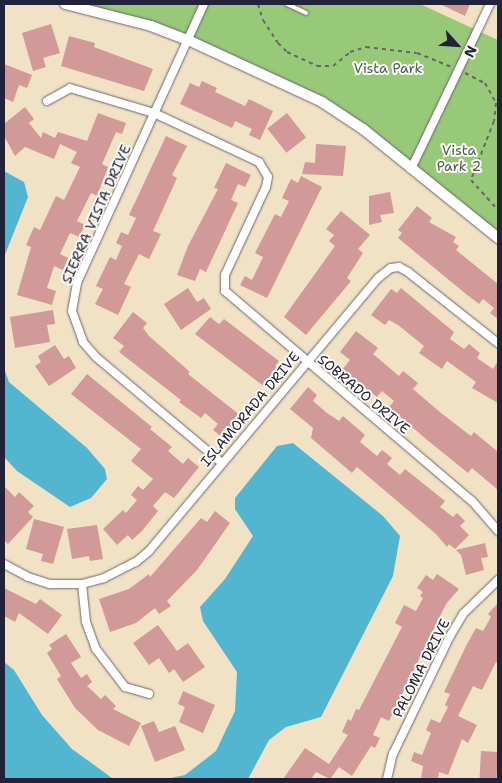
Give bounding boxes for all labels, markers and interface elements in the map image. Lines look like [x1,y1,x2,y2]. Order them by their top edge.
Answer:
north arrow [432,20,482,70]
text: N [460,43,481,61]
park label: Vista Park [353,60,423,76]
street label: SIERRA VISTA DRIVE [58,142,134,286]
park label: Vista Park 2 [437,142,481,174]
street label: ISLAMORADA DRIVE [197,348,303,470]
street label: SOBRADO DRIVE [315,351,413,437]
street label: PALOMA DRIVE [389,616,453,720]

